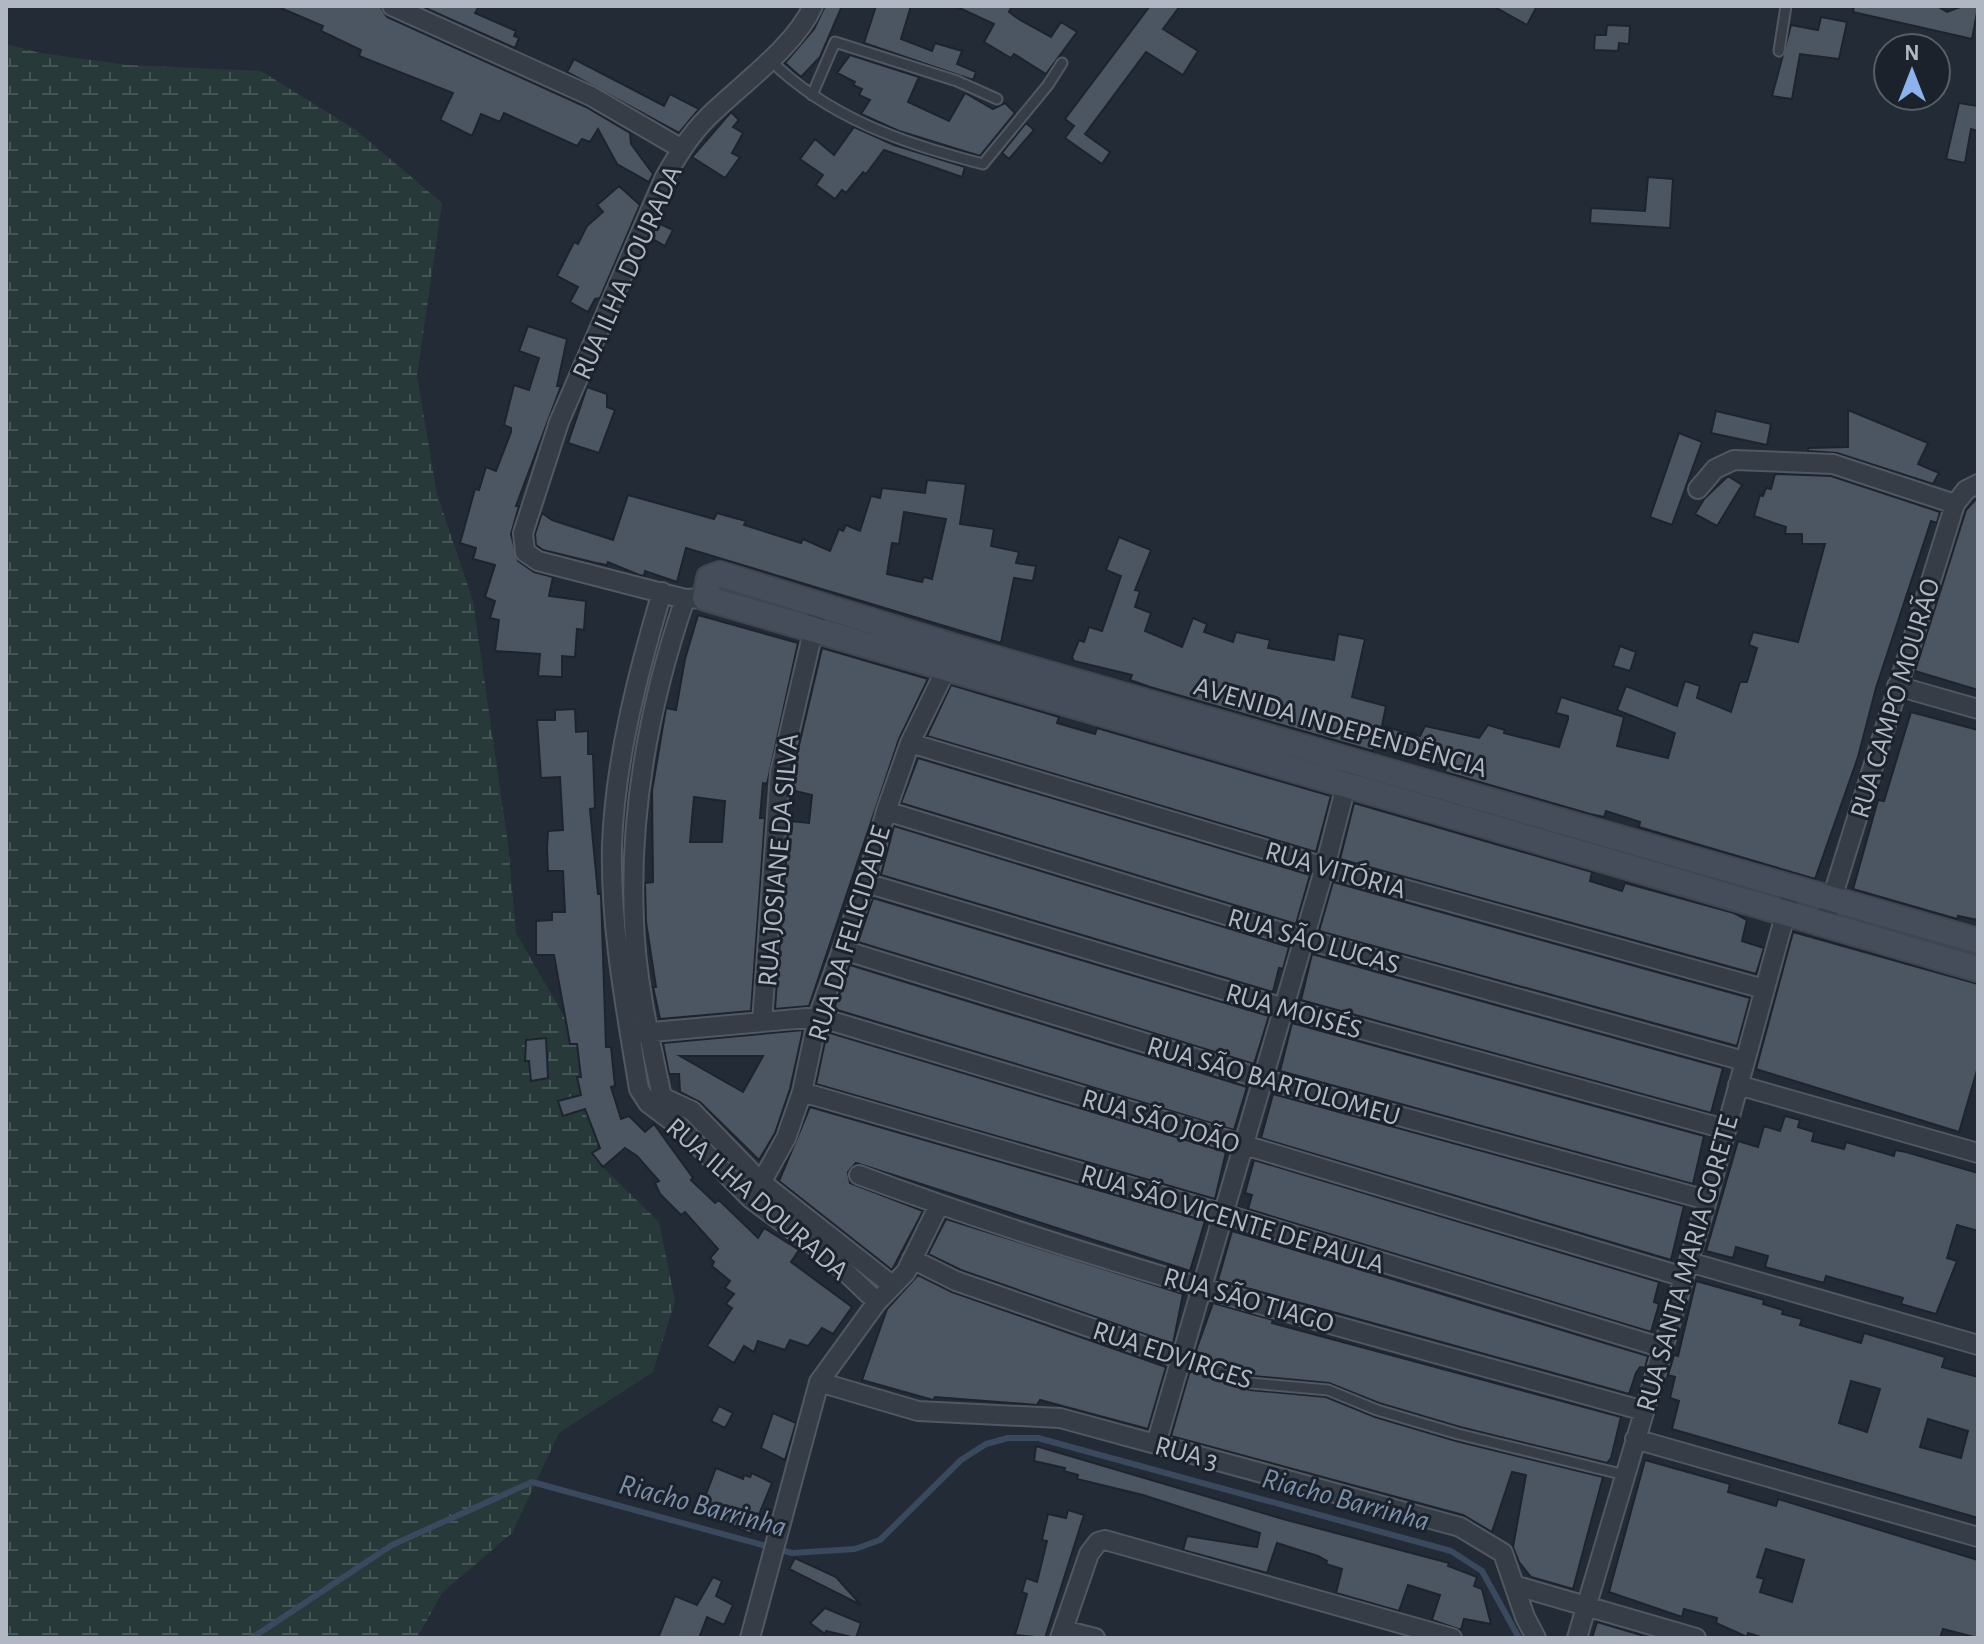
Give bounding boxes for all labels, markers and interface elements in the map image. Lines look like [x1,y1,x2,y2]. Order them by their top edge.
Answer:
north arrow [1872,32,1952,112]
text: N [1904,42,1920,64]
street label: RUA ILHA DOURADA [568,162,688,384]
street label: RUA CAMPO MOURÃO [1844,575,1946,822]
street label: AVENIDA INDEPENDÊNCIA [1191,671,1491,783]
street label: RUA JOSIANE DA SILVA [754,733,804,988]
street label: RUA DA FELICIDADE [804,823,896,1044]
street label: RUA VITÓRIA [1262,835,1410,904]
street label: RUA SÃO LUCAS [1224,902,1403,980]
street label: RUA MOISÉS [1222,976,1365,1045]
street label: RUA SÃO BARTOLOMEU [1144,1030,1404,1131]
street label: RUA SÃO JOÃO [1078,1083,1243,1159]
street label: RUA SANTA MARIA GORETE [1632,1112,1744,1415]
street label: RUA ILHA DOURADA [660,1113,853,1286]
street label: RUA SÃO VICENTE DE PAULA [1077,1158,1388,1280]
street label: RUA SÃO TIAGO [1160,1261,1337,1339]
street label: RUA EDVIRGES [1089,1317,1256,1395]
street label: RUA 3 [1152,1432,1221,1476]
water label: Riacho Barrinha [1259,1463,1433,1537]
water label: Riacho Barrinha [616,1469,790,1543]

